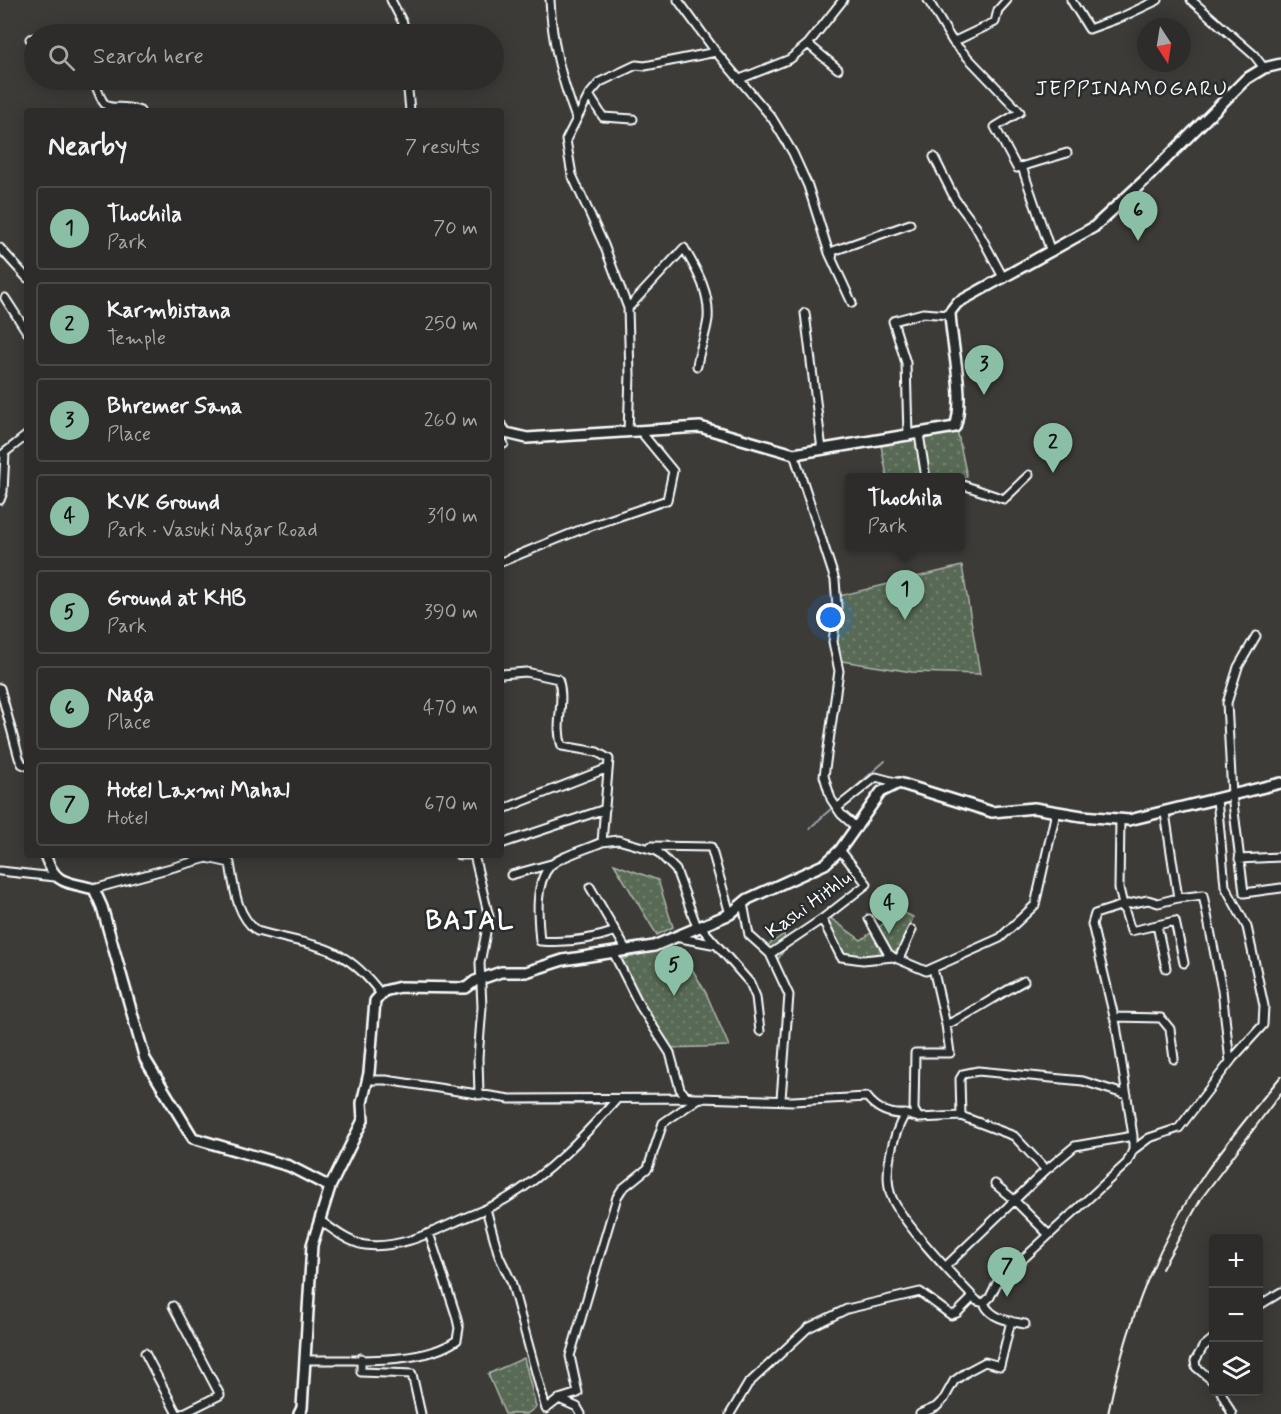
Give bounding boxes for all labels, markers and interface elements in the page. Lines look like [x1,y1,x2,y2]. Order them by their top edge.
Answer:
north arrow [1137,18,1191,72]
search box [24,24,504,90]
icon: search [45,41,78,74]
text: Search here [93,43,204,71]
district label: JEPPINAMOGARU [1035,75,1229,103]
text: Nearby [48,130,127,164]
text: 7 results [405,134,480,161]
pin: 6 [1118,192,1158,241]
text: Thochila [107,201,182,229]
text: 1 [65,215,74,242]
text: 70 m [433,215,478,242]
text: Park [107,229,147,256]
text: Karmbistana [107,297,231,325]
text: 2 [65,311,74,338]
text: 250 m [424,311,478,338]
text: Temple [107,325,166,352]
pin: 3 [964,346,1004,395]
text: Bhremer Sana [107,393,242,421]
text: 3 [65,407,74,434]
text: 260 m [424,407,478,434]
text: Place [107,421,151,448]
pin: 2 [1034,424,1072,473]
popup [845,473,965,551]
text: Thochila [867,485,943,513]
text: KVK Ground [107,489,220,517]
text: 4 [64,503,75,530]
text: 310 m [427,503,478,530]
text: Park [867,513,907,540]
text: Park · Vasuki Nagar Road [107,517,317,544]
pin: 1 [886,570,924,620]
text: Ground at KHB [107,585,246,613]
text: 5 [64,599,76,626]
text: 390 m [424,599,478,626]
your location [816,603,845,632]
text: Park [107,613,147,640]
text: Naga [107,681,154,709]
text: 6 [64,695,75,722]
text: 470 m [423,695,478,722]
text: Place [107,709,151,736]
text: Hotel Laxmi Mahal [107,777,290,805]
text: 7 [63,791,76,818]
text: 670 m [424,791,478,818]
text: Hotel [107,805,148,832]
street label: Kashi Hithlu [761,865,857,945]
pin: 4 [870,884,908,934]
district label: BAJAL [425,905,515,939]
pin: 5 [654,946,694,996]
map controls [1209,1234,1263,1396]
button: + [1209,1234,1263,1288]
pin: 7 [988,1248,1026,1297]
button: − [1209,1288,1263,1342]
button: layers [1209,1342,1263,1396]

